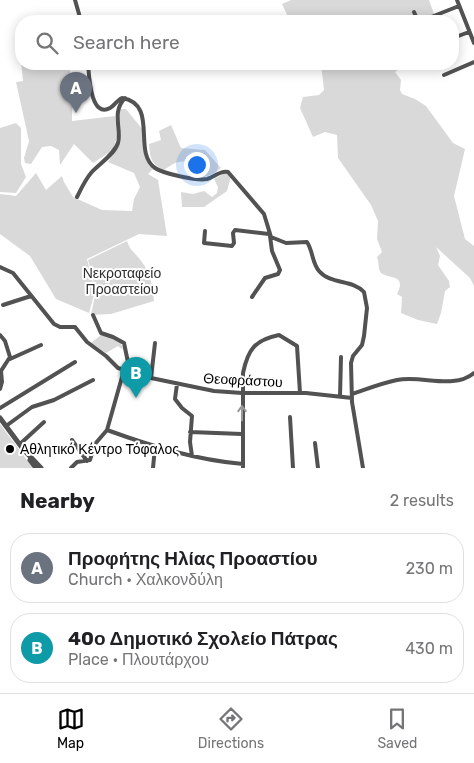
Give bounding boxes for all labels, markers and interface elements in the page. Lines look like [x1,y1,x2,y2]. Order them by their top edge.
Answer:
search box [15,15,459,70]
icon: search [33,29,61,57]
text: Search here [73,31,180,54]
pin: A [60,72,92,113]
your location [184,152,210,178]
park label: Νεκροταφείο Προαστείου [83,265,161,298]
pin: B [120,357,152,398]
street label: Θεοφράστου [203,370,283,391]
one-way arrow [237,405,247,422]
place label: Αθλητικό Κέντρο Τόφαλος [20,441,179,458]
marker: Αθλητικό Κέντρο Τόφαλος [4,443,16,455]
text: Nearby [20,488,95,513]
text: 2 results [390,491,454,510]
text: Προφήτης Ηλίας Προαστίου [68,547,318,570]
text: A [31,559,43,578]
text: 230 m [406,559,453,578]
text: Church · Χαλκονδύλη [68,570,223,589]
text: 40ο Δημοτικό Σχολείο Πάτρας [68,627,338,650]
text: B [31,639,43,658]
text: 430 m [405,639,453,658]
text: Place · Πλουτάρχου [68,650,209,669]
tab: Map [57,705,85,752]
tab: Directions [198,705,264,752]
tab: Saved [377,705,417,752]

